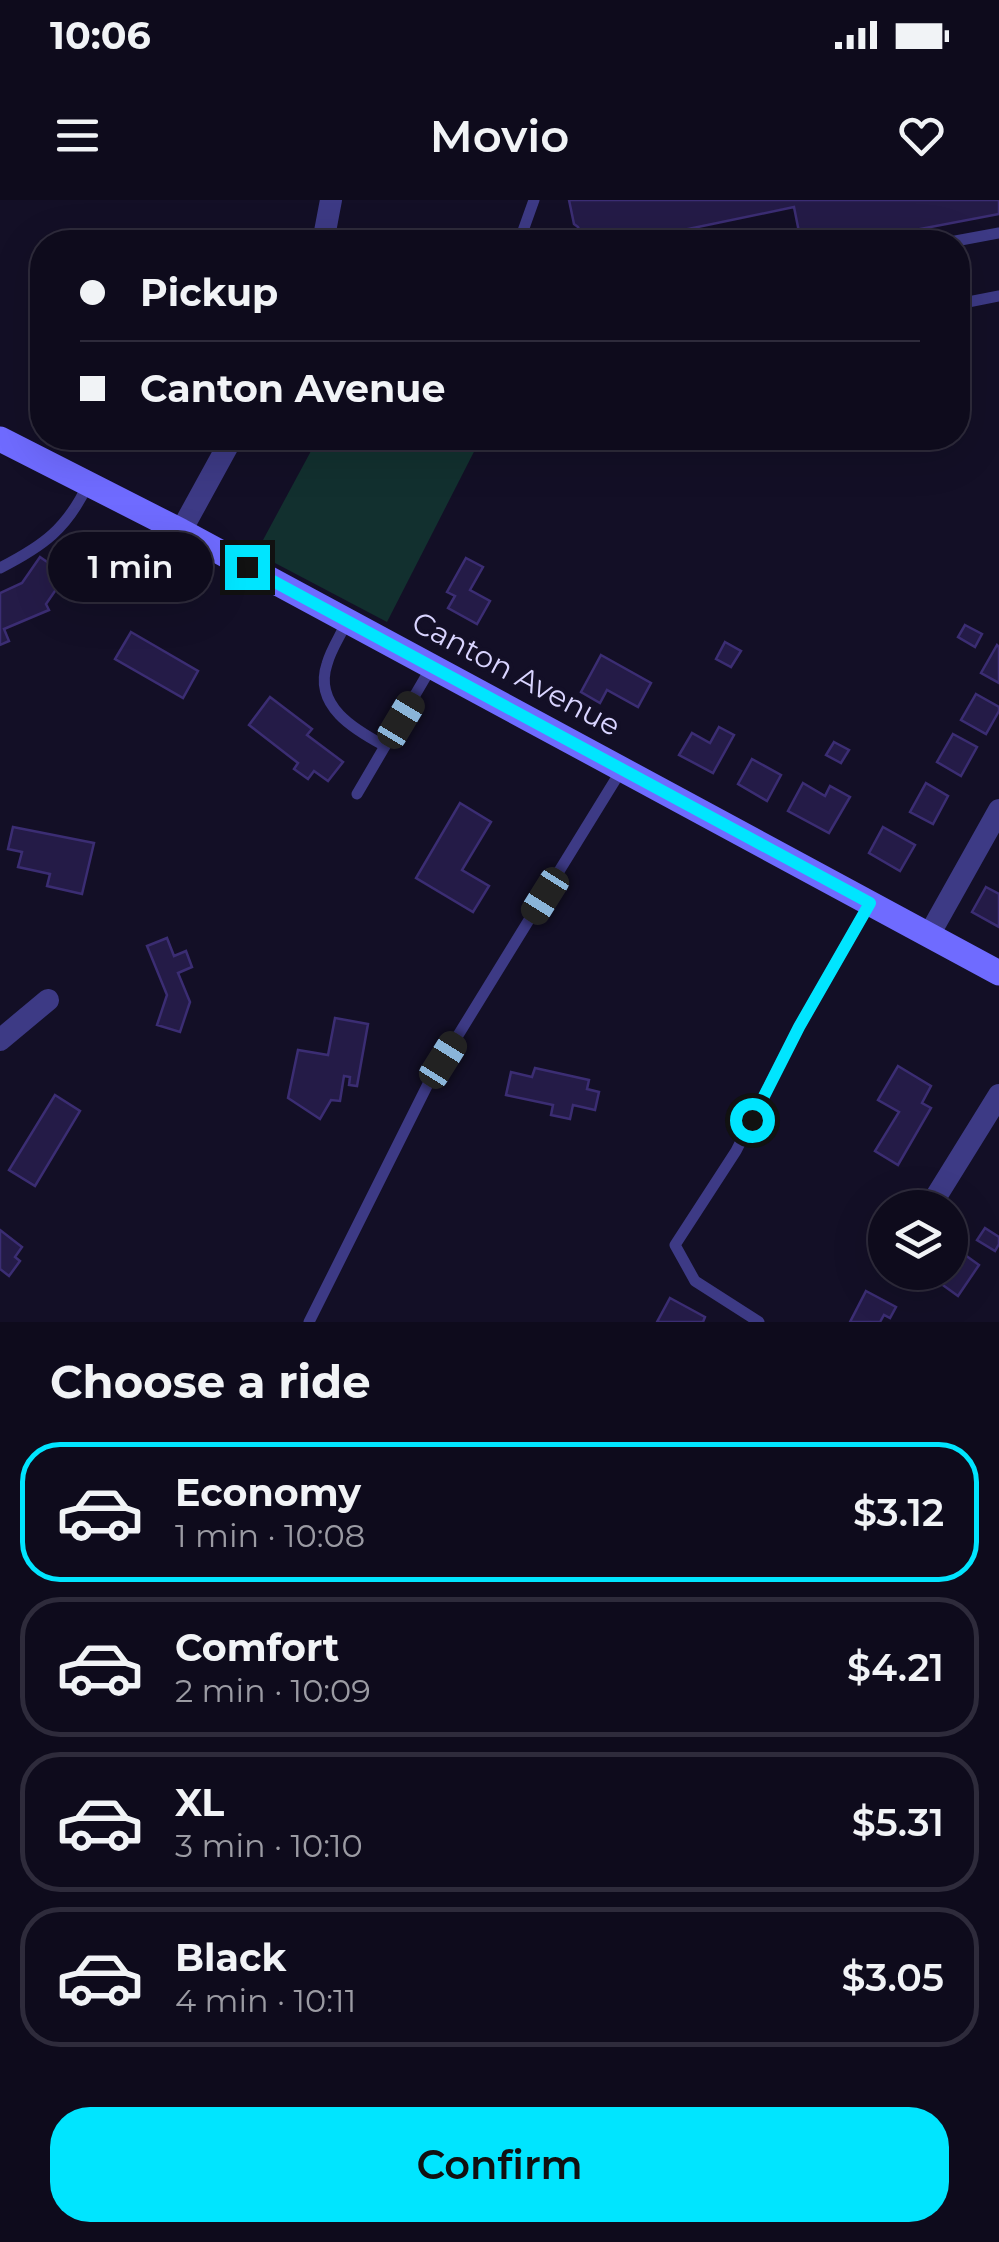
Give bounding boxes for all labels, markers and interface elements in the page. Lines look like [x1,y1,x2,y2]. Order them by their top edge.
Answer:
text: 10:06 [50,12,151,59]
icon: menu [50,108,105,163]
text: Movio [430,108,569,163]
icon: heart [894,108,949,163]
text: Pickup [140,269,278,316]
text: Canton Avenue [140,365,445,412]
callout: 1 min [47,532,212,602]
route end [225,545,270,590]
text: 1 min [88,547,173,586]
street label: Canton Avenue [406,603,627,744]
car [373,687,429,753]
car [516,863,574,929]
car [414,1027,472,1093]
route start [730,1098,775,1143]
map controls [868,1190,968,1290]
button: layers [868,1190,968,1290]
text: Choose a ride [50,1354,371,1409]
icon: car [55,1467,145,1557]
text: Economy [175,1469,361,1516]
text: $3.12 [853,1489,944,1536]
text: 1 min · 10:08 [175,1516,365,1555]
icon: car [55,1622,145,1712]
text: Comfort [175,1624,339,1671]
text: $4.21 [847,1644,944,1691]
text: 2 min · 10:09 [175,1671,371,1710]
icon: car [55,1777,145,1867]
text: XL [175,1779,224,1826]
text: $5.31 [852,1799,944,1846]
text: 3 min · 10:10 [175,1826,363,1865]
icon: car [55,1932,145,2022]
text: Black [175,1934,286,1981]
text: $3.05 [842,1954,944,2001]
text: 4 min · 10:11 [175,1981,356,2020]
button: Confirm [50,2107,949,2222]

